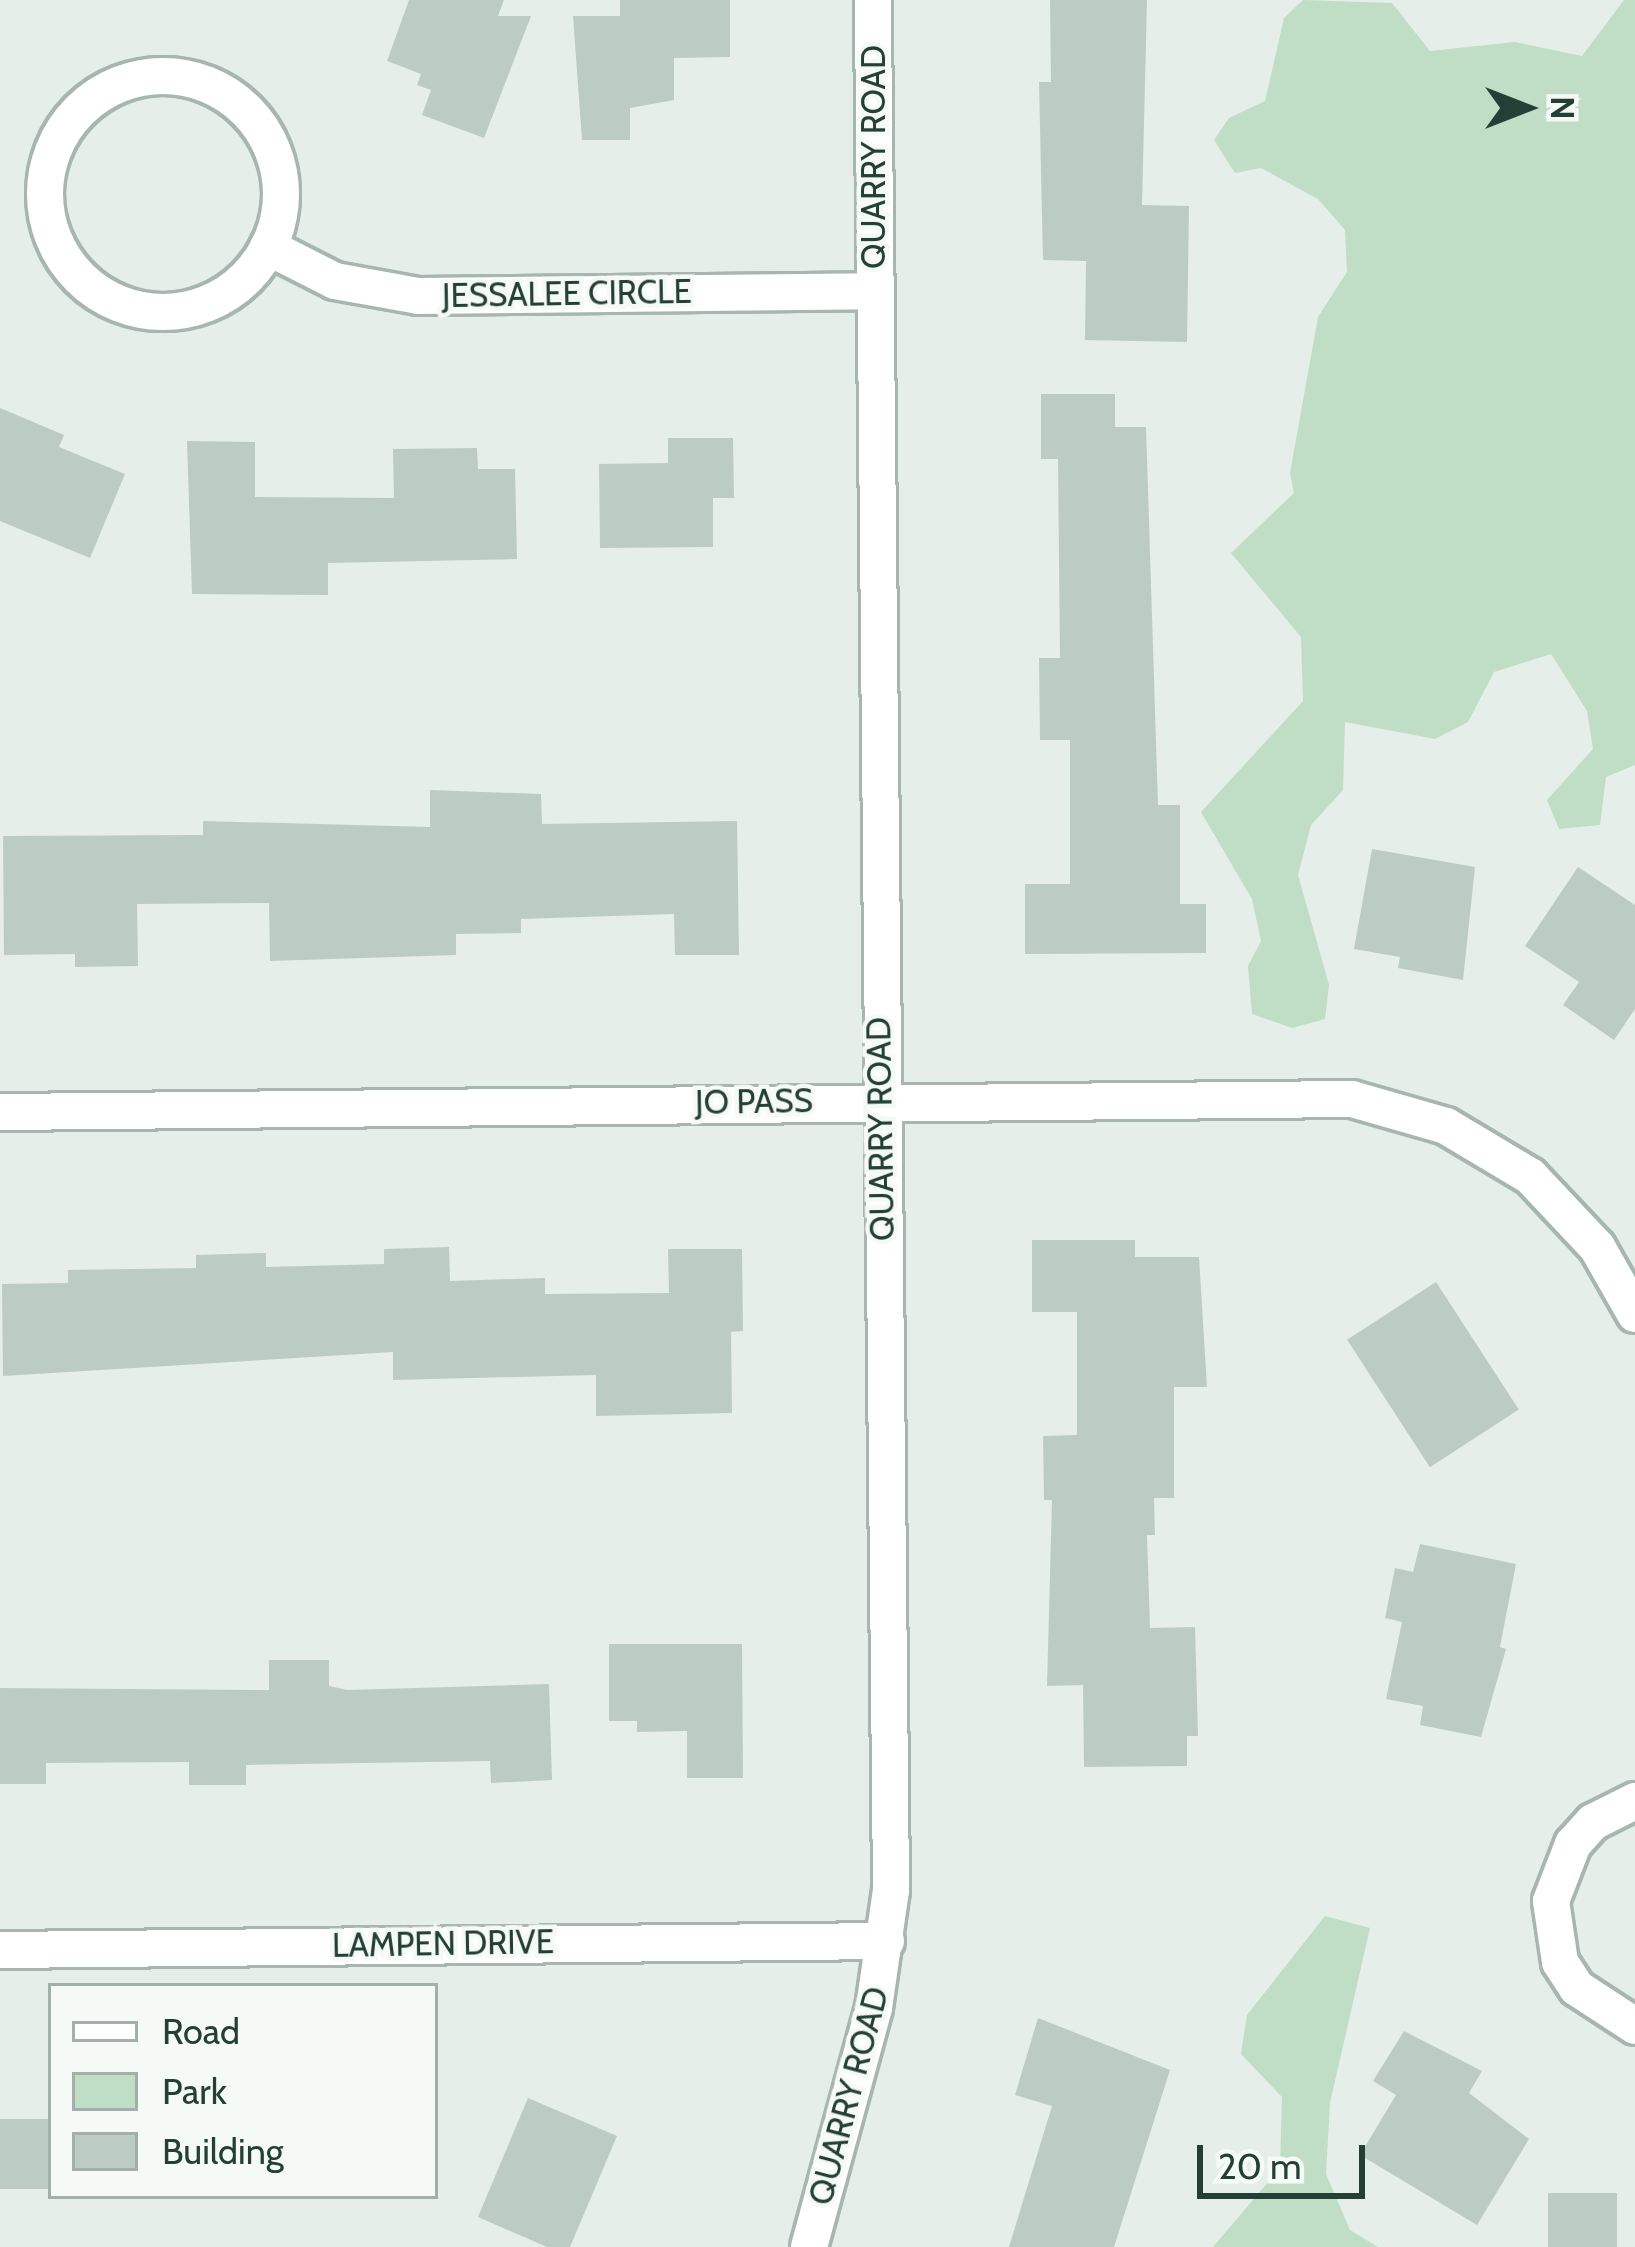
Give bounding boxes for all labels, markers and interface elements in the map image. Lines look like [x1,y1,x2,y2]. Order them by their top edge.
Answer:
street label: QUARRY ROAD [854,45,894,269]
north arrow [1467,48,1587,168]
text: N [1543,96,1583,120]
street label: JESSALEE CIRCLE [442,272,692,316]
street label: QUARRY ROAD [859,1017,903,1241]
street label: JO PASS [695,1081,813,1123]
street label: LAMPEN DRIVE [332,1922,554,1966]
legend [48,1983,438,2199]
street label: QUARRY ROAD [801,1983,897,2209]
text: Road [162,2009,240,2053]
text: Park [162,2069,227,2113]
scale bar [1203,2121,1371,2195]
text: Building [162,2129,284,2173]
text: 20 m [1218,2144,1302,2188]

